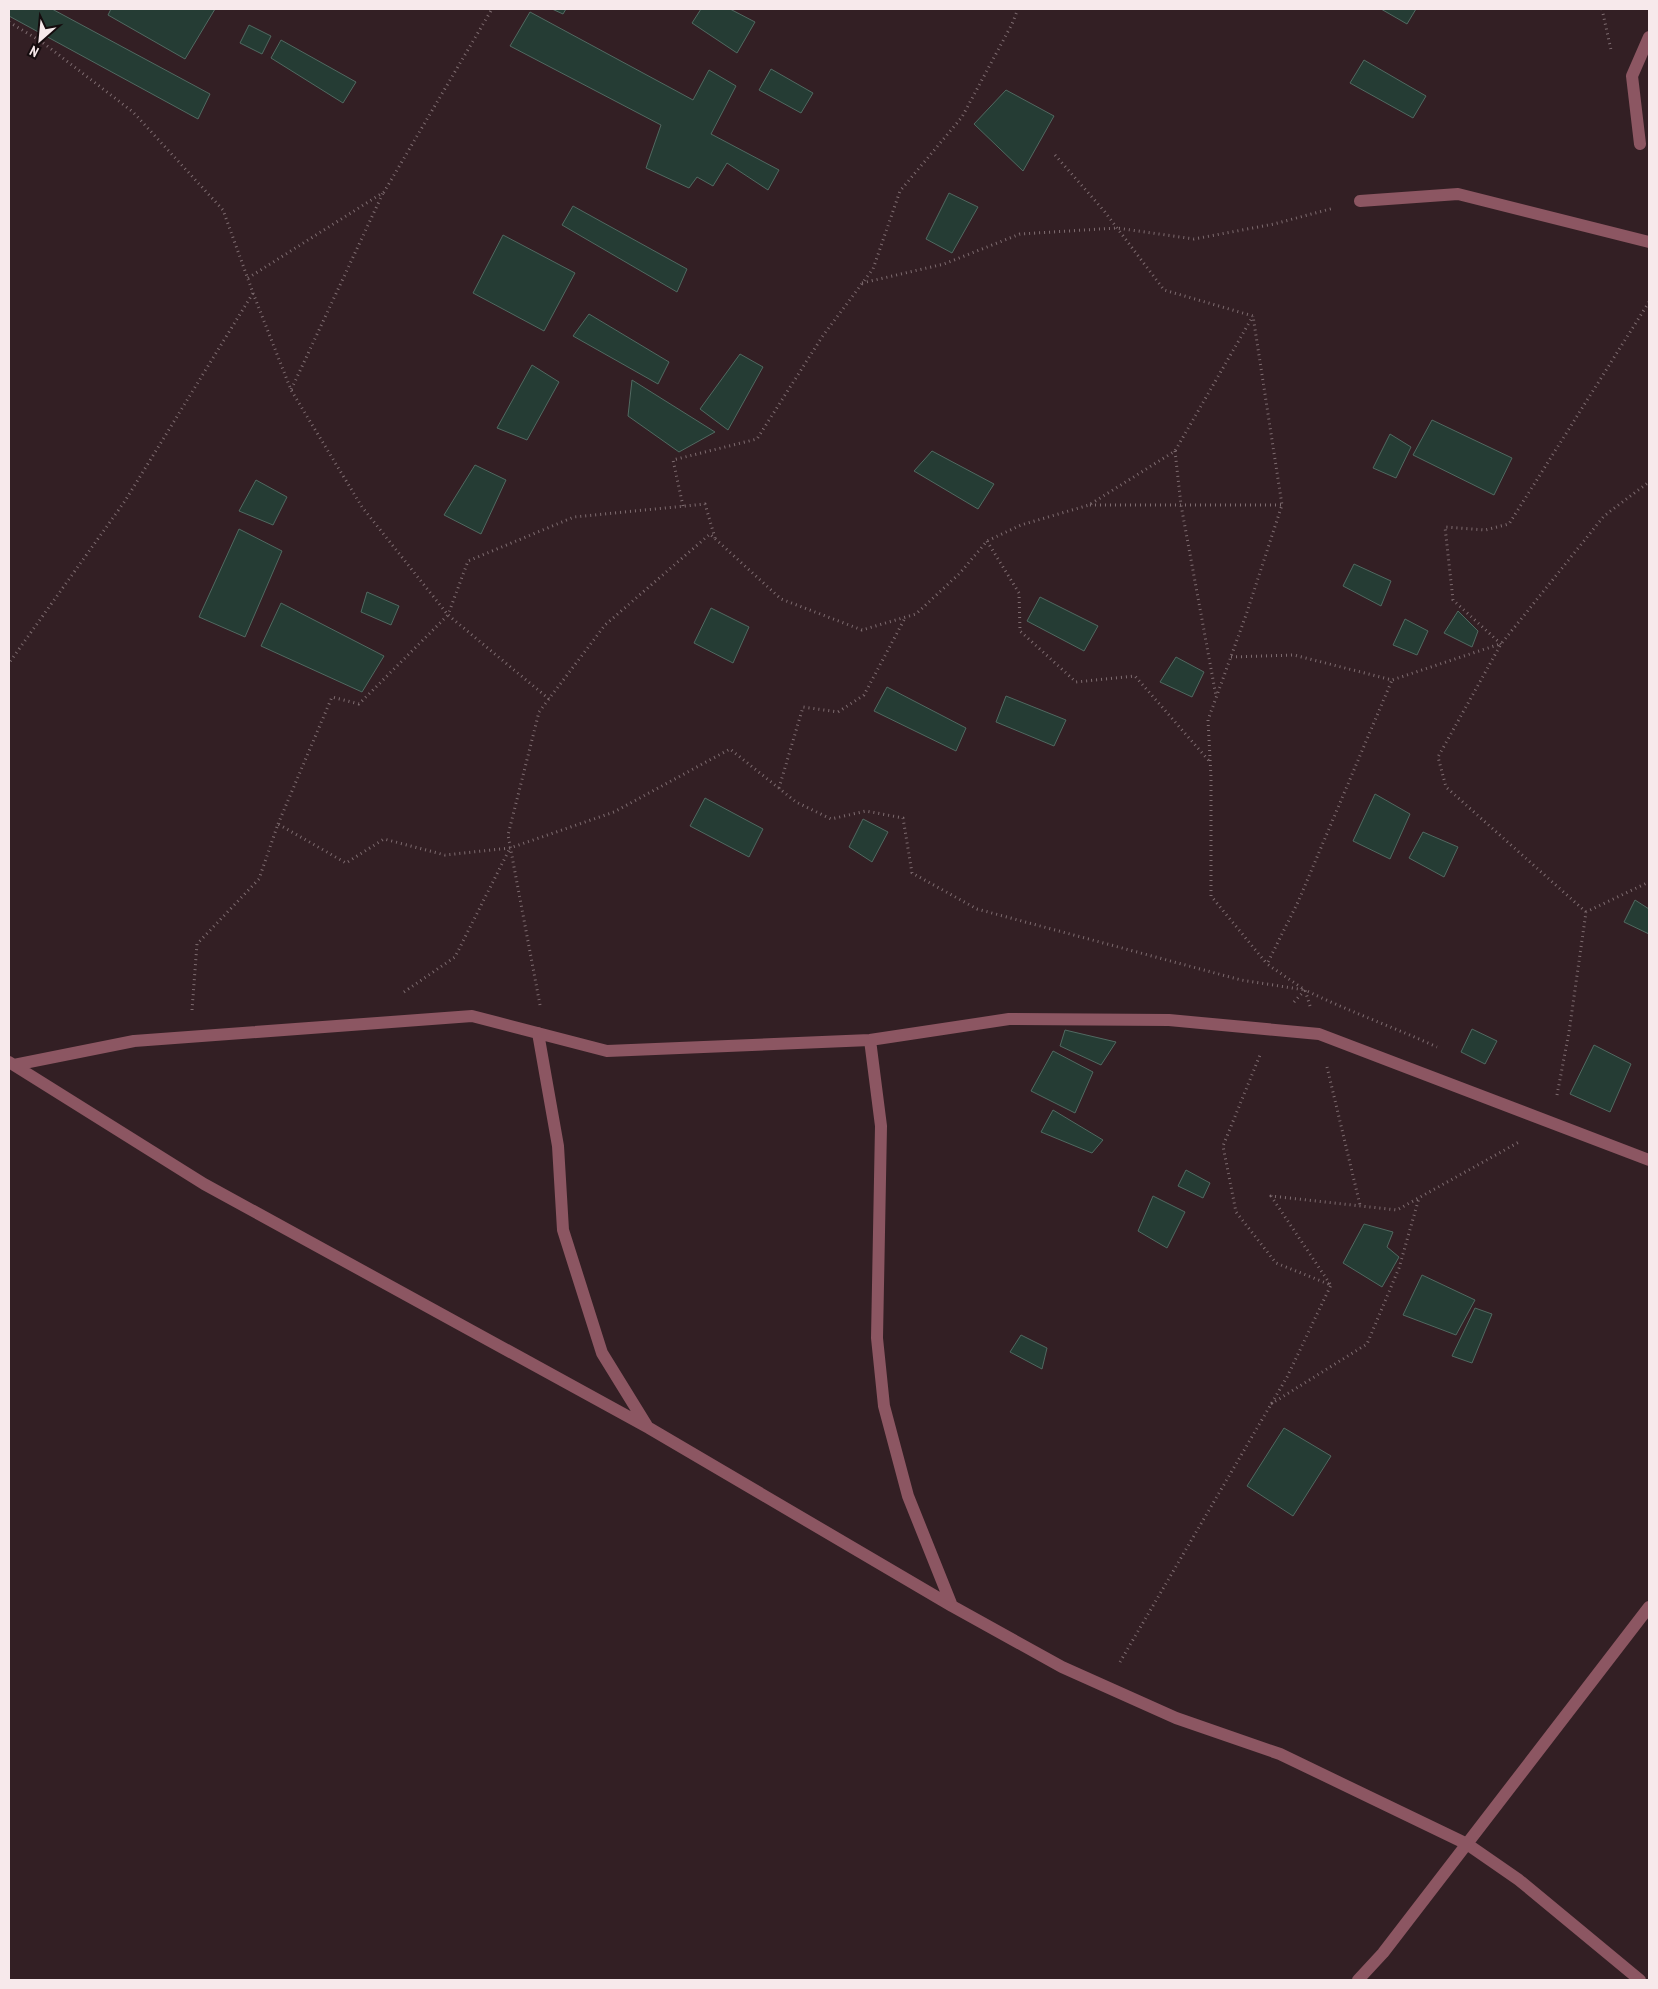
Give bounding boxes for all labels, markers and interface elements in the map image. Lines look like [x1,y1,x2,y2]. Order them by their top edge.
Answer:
north arrow [15,15,65,65]
text: N [27,42,42,61]

